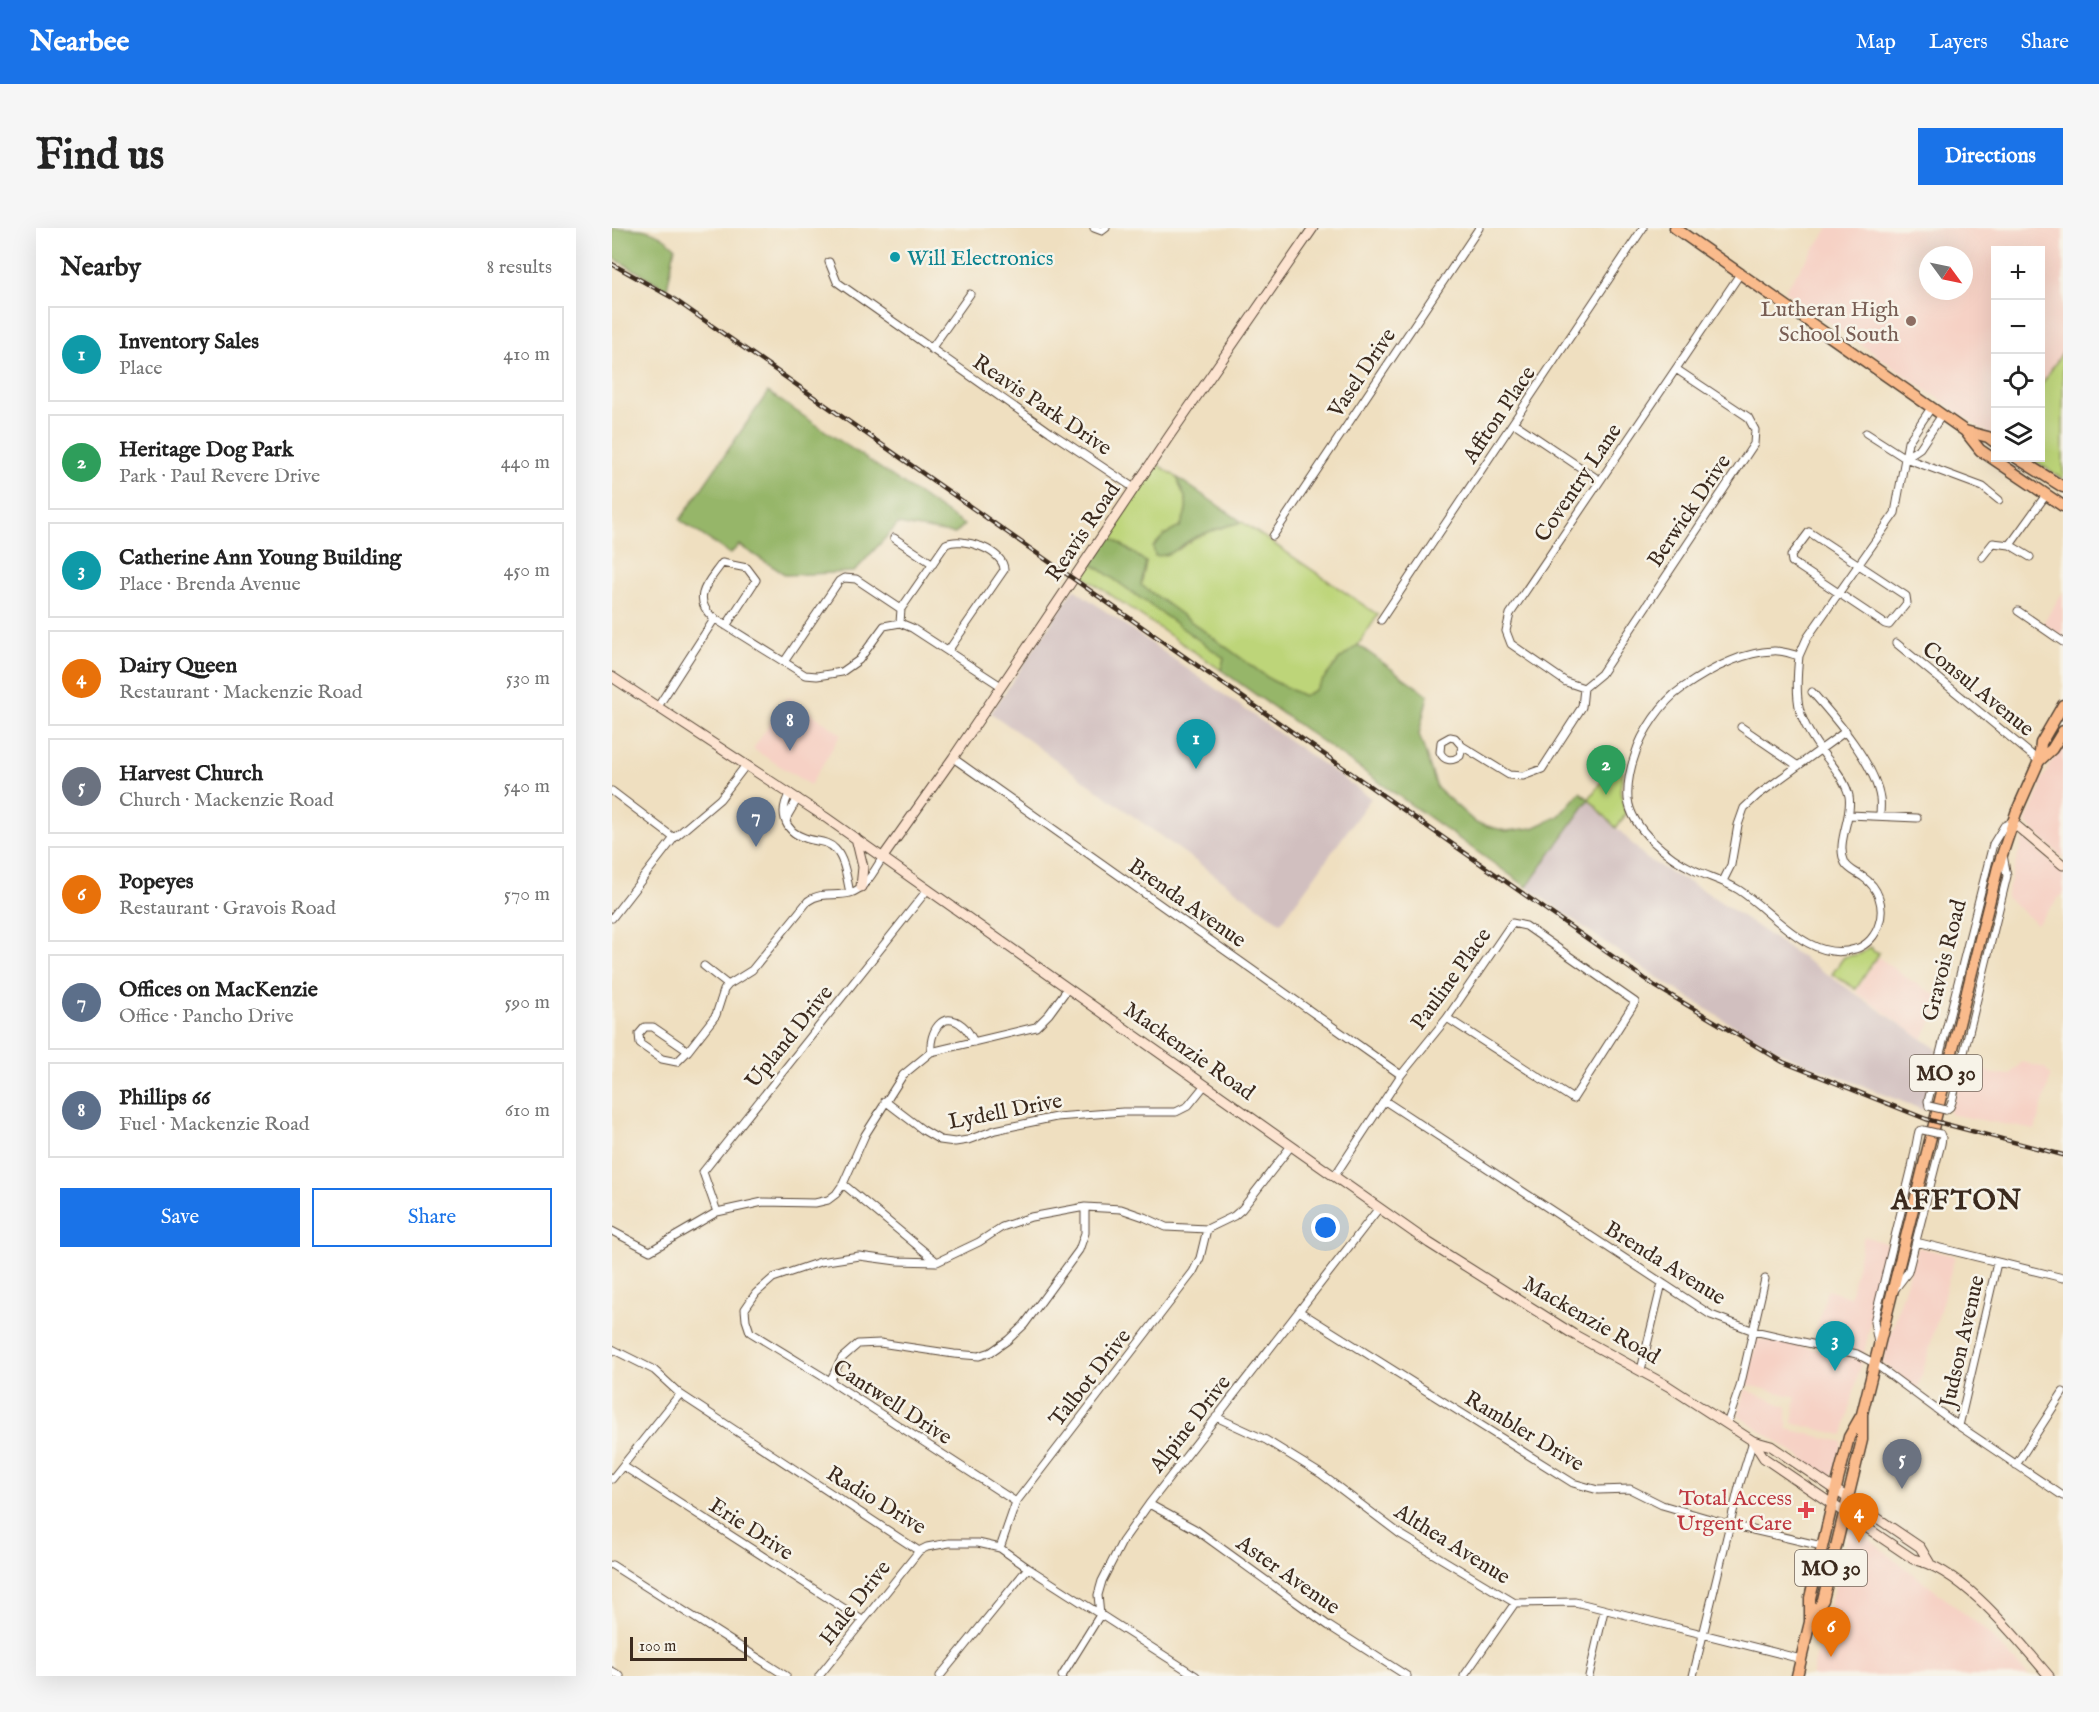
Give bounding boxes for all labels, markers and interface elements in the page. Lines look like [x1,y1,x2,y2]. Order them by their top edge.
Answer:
text: Nearbee [30,25,129,60]
text: Map [1856,29,1896,56]
text: Layers [1929,29,1988,56]
text: Share [2021,29,2069,56]
button: Directions [1918,128,2063,185]
text: Find us [36,130,164,183]
place label: Will Electronics [907,245,1054,273]
north arrow [1919,246,1973,300]
map controls [1991,246,2045,462]
button: + [1991,246,2045,300]
marker: Will Electronics [888,250,902,264]
text: Nearby [60,251,141,284]
text: 8 results [486,255,552,280]
place label: Lutheran High School South [1760,296,1899,349]
button: − [1991,300,2045,354]
marker: Lutheran High School South [1904,314,1918,328]
street label: Vasel Drive [1322,323,1403,424]
text: Inventory Sales [119,328,259,356]
text: 1 [78,342,85,367]
text: 410 m [503,342,550,367]
street label: Reavis Park Drive [967,349,1117,463]
button: locate [1991,354,2045,408]
text: Place [119,356,162,381]
street label: Affton Place [1456,361,1542,470]
button: layers [1991,408,2045,462]
street label: Coventry Lane [1529,419,1629,548]
text: Heritage Dog Park [119,436,294,464]
street label: Berwick Drive [1642,449,1738,573]
text: 2 [77,450,86,475]
text: 440 m [501,450,550,475]
text: Park · Paul Revere Drive [119,464,320,489]
street label: Reavis Road [1040,477,1127,587]
text: Catherine Ann Young Building [119,544,402,572]
text: 3 [78,558,85,583]
text: 450 m [503,558,550,583]
text: Place · Brenda Avenue [119,572,301,597]
street label: Consul Avenue [1916,636,2040,743]
text: Dairy Queen [119,652,237,680]
text: 4 [77,666,86,691]
text: 530 m [506,666,550,691]
text: Restaurant · Mackenzie Road [119,680,363,705]
pin: 8 [770,702,810,751]
pin: 1 [1176,720,1216,769]
pin: 2 [1586,746,1626,795]
text: Harvest Church [119,760,263,788]
text: 5 [78,774,85,799]
text: 540 m [503,774,550,799]
text: Church · Mackenzie Road [119,788,334,813]
pin: 7 [736,798,776,847]
street label: Brenda Avenue [1122,853,1251,955]
text: Popeyes [119,868,194,896]
text: 6 [77,882,86,907]
text: 570 m [504,882,550,907]
text: Restaurant · Gravois Road [119,896,336,921]
street label: Gravois Road [1916,897,1974,1024]
street label: Pauline Place [1405,922,1498,1036]
text: Offices on MacKenzie [119,976,318,1004]
street label: Upland Drive [739,980,840,1095]
text: 7 [77,990,86,1015]
text: 590 m [504,990,550,1015]
street label: Mackenzie Road [1118,996,1260,1107]
text: Office · Pancho Drive [119,1004,294,1029]
road number: MO 30 [1910,1055,1982,1091]
text: Phillips 66 [119,1084,210,1112]
street label: Lydell Drive [946,1087,1065,1137]
text: 8 [78,1098,85,1123]
text: 610 m [505,1098,550,1123]
text: Fuel · Mackenzie Road [119,1112,309,1137]
district label: AFFTON [1890,1184,2023,1219]
button: Save [60,1188,300,1247]
button: Share [312,1188,552,1247]
your location [1311,1213,1340,1242]
street label: Brenda Avenue [1599,1215,1731,1312]
street label: Mackenzie Road [1517,1270,1665,1371]
street label: Judson Avenue [1933,1273,1992,1413]
pin: 3 [1816,1322,1854,1371]
street label: Talbot Drive [1043,1323,1138,1433]
street label: Cantwell Drive [827,1354,957,1452]
street label: Alpine Drive [1143,1370,1237,1480]
street label: Rambler Drive [1459,1385,1589,1478]
pin: 5 [1882,1440,1922,1489]
street label: Radio Drive [821,1460,931,1541]
place label: Total Access Urgent Care [1676,1485,1792,1538]
street label: Erie Drive [703,1492,798,1567]
pin: 4 [1840,1494,1878,1543]
street label: Althea Avenue [1388,1497,1515,1591]
marker: Total Access Urgent Care [1797,1501,1815,1519]
street label: Aster Avenue [1230,1529,1345,1622]
road number: MO 30 [1795,1550,1867,1586]
street label: Hale Drive [814,1555,898,1651]
pin: 6 [1812,1608,1850,1657]
scale bar [630,1634,747,1662]
text: 100 m [639,1637,676,1657]

